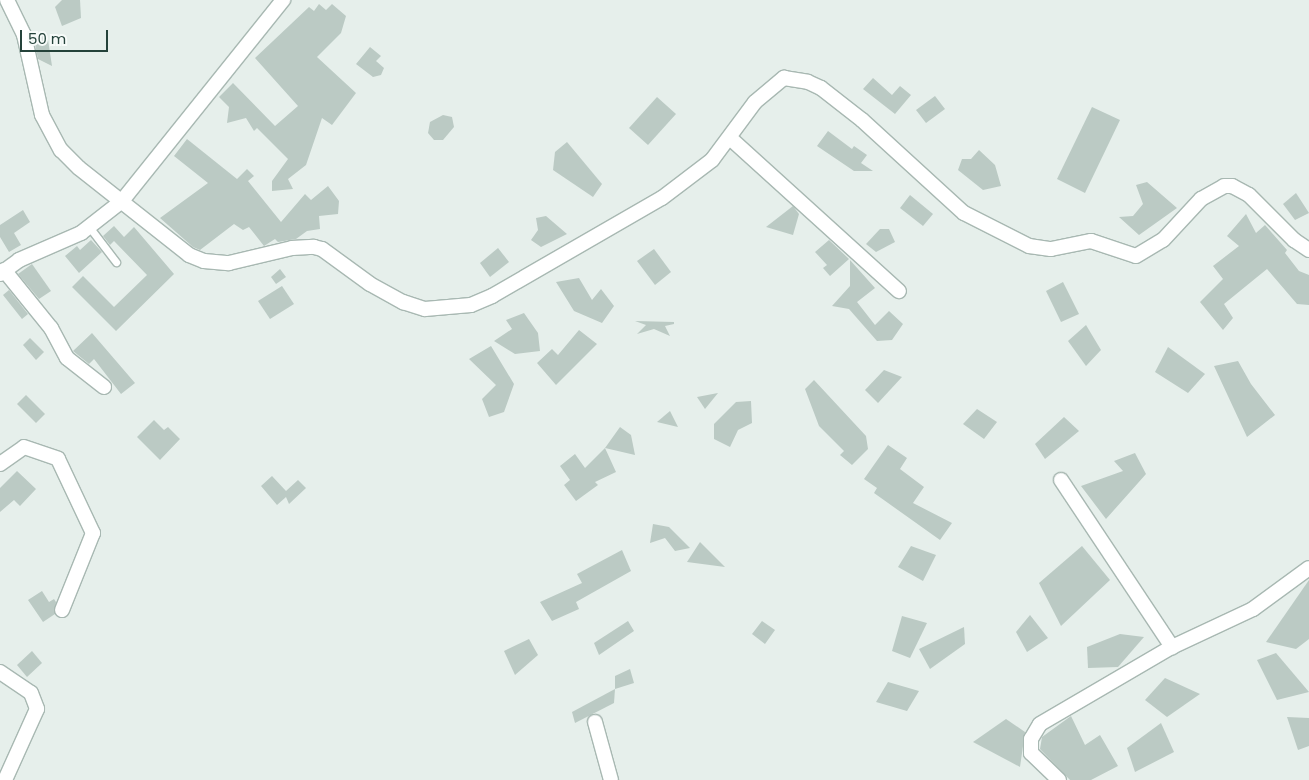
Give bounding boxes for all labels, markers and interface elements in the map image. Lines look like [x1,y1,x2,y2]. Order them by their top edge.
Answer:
scale bar [22,20,110,52]
text: 50 m [28,28,66,49]

